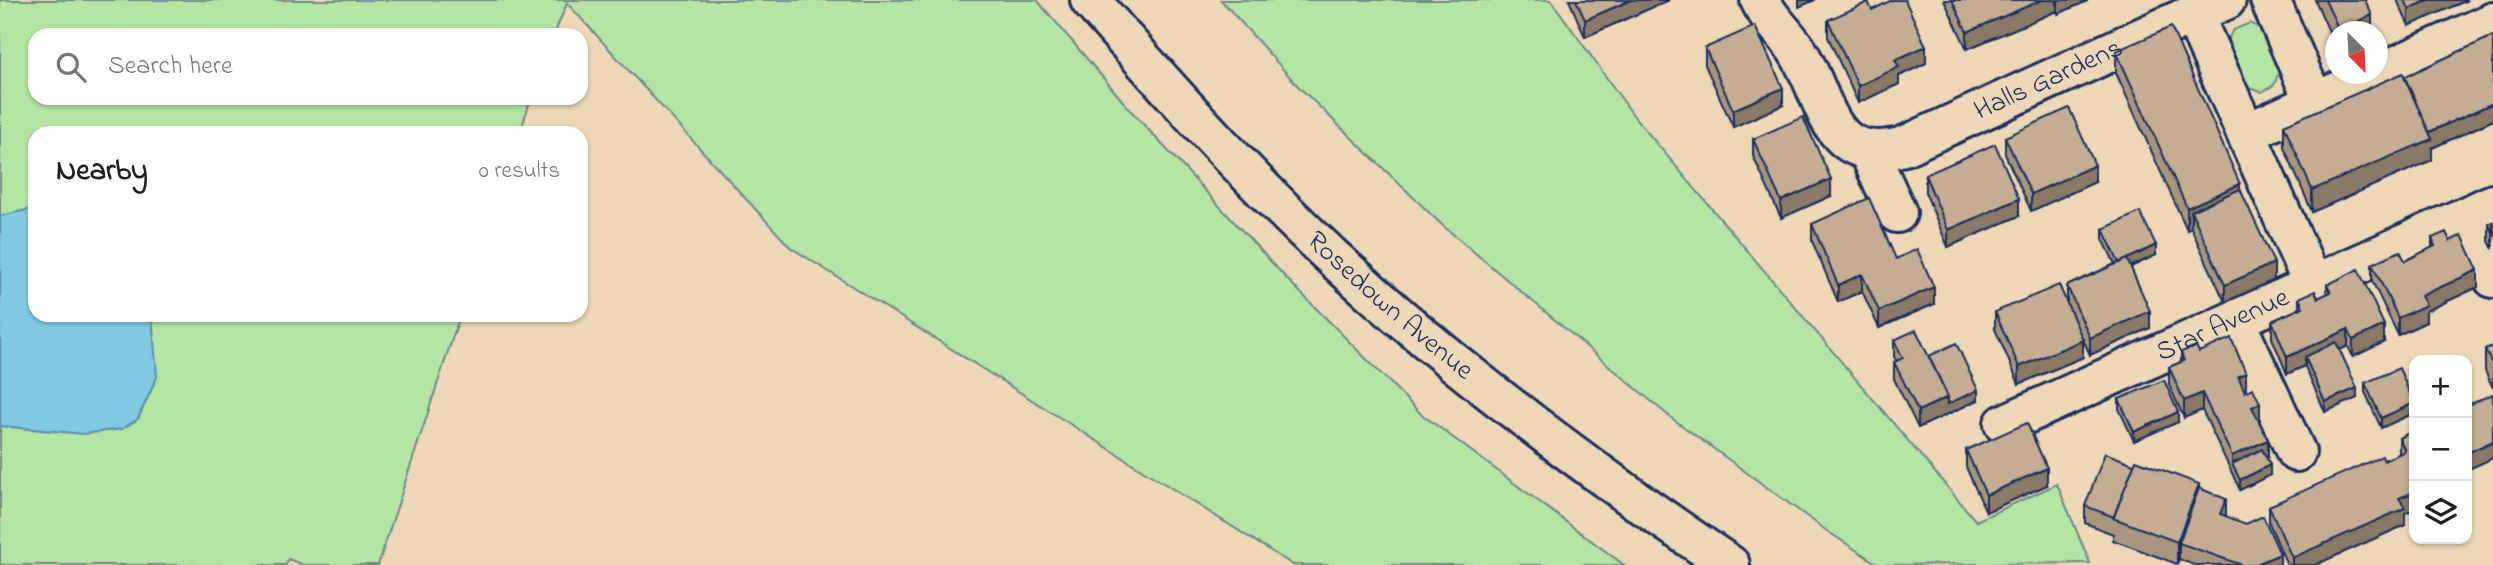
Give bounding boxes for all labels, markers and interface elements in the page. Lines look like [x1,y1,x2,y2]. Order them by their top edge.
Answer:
north arrow [2325,21,2388,84]
search box [28,28,588,105]
street label: Halls Gardens [1967,28,2130,132]
icon: search [52,48,90,86]
text: Search here [108,48,233,86]
text: Nearby [56,150,148,194]
text: 0 results [479,155,560,188]
street label: Rosedown Avenue [1297,222,1483,391]
street label: Star Avenue [2150,278,2296,373]
map controls [2409,355,2472,544]
button: + [2409,355,2472,418]
button: − [2409,418,2472,481]
button: layers [2409,481,2472,544]

